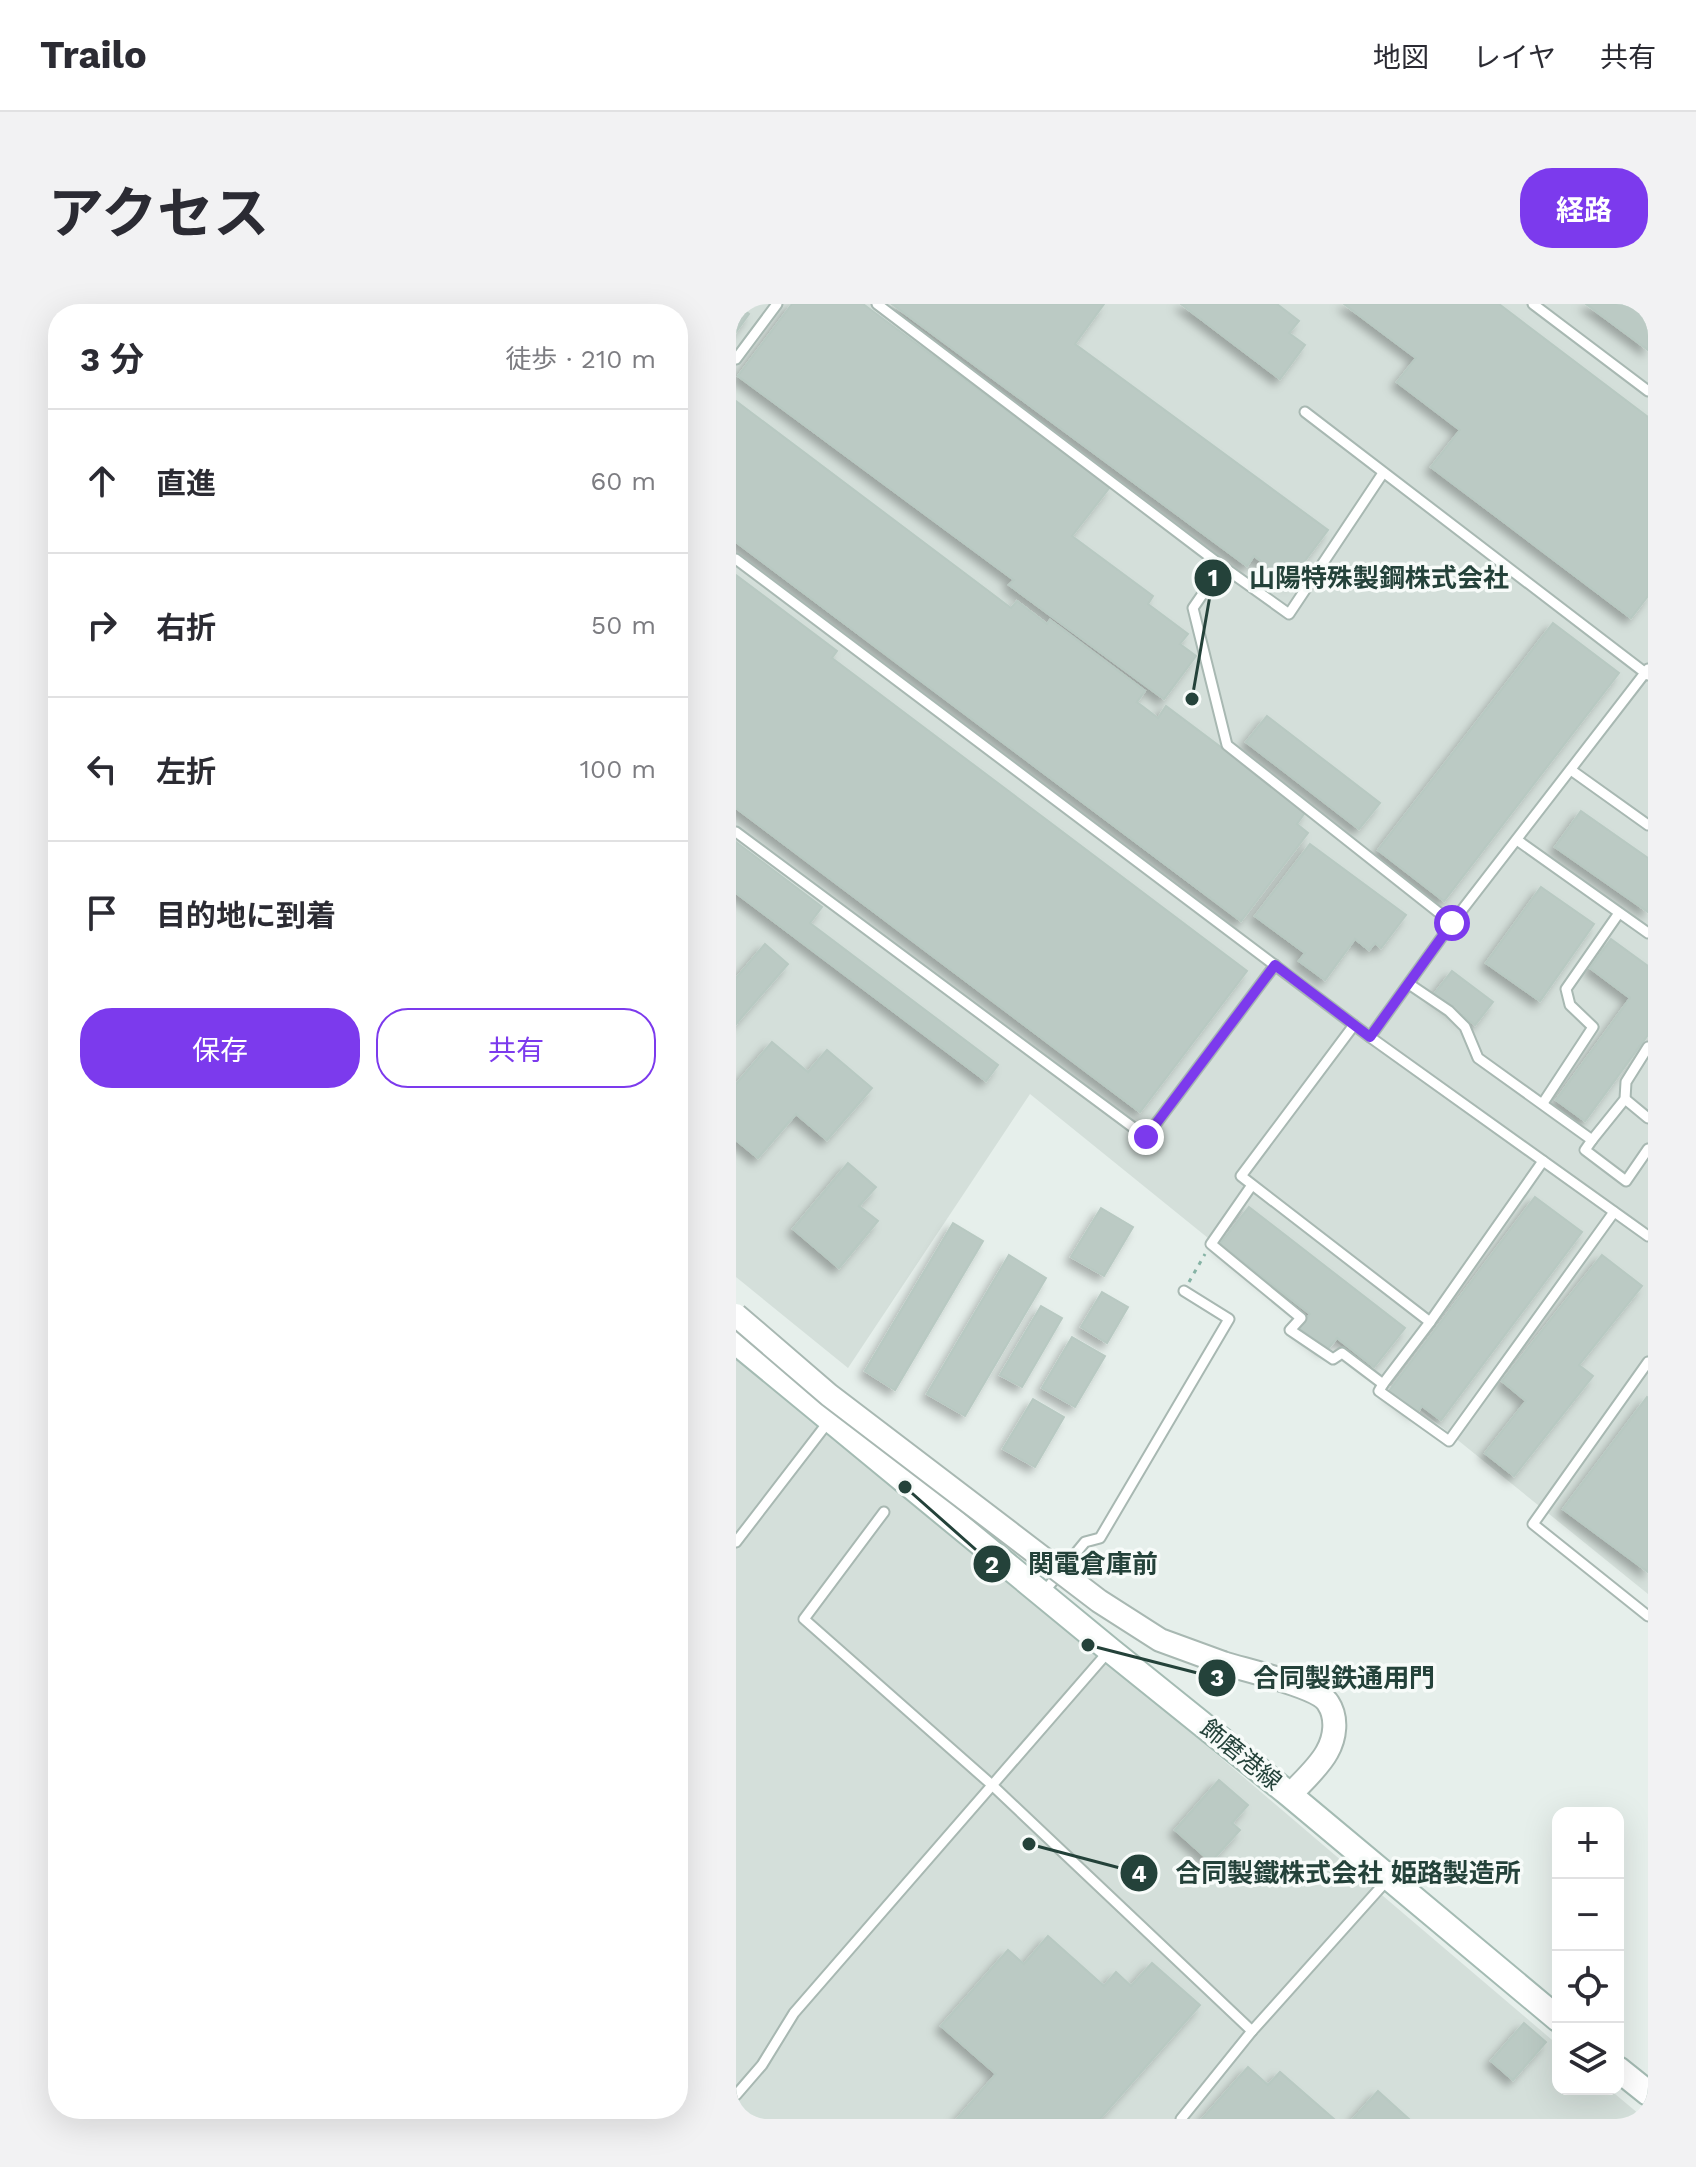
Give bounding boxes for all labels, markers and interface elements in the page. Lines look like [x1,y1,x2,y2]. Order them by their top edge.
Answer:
text: Trailo [40,33,147,77]
text: 地図 [1373,41,1429,74]
text: レイヤ [1473,41,1556,74]
text: 共有 [1600,41,1656,74]
button: 経路 [1520,168,1648,248]
text: アクセス [48,181,269,247]
text: 3 分 [80,339,144,379]
text: 徒歩 · 210 m [505,344,656,374]
icon: ahead [80,459,124,503]
text: 直進 [156,466,216,501]
text: 60 m [590,466,656,496]
callout: 山陽特殊製鋼株式会社 [1193,553,1525,603]
text: 山陽特殊製鋼株式会社 [1249,563,1509,593]
text: 1 [1208,564,1218,592]
icon: right [80,603,124,647]
text: 右折 [156,610,216,645]
text: 50 m [591,610,656,640]
icon: left [80,747,124,791]
text: 左折 [156,754,216,789]
text: 100 m [580,754,656,784]
icon: arrive [80,891,124,935]
text: 目的地に到着 [156,898,336,933]
route start [1434,905,1470,941]
button: 保存 [80,1008,360,1088]
button: 共有 [376,1008,656,1088]
route end [1128,1119,1164,1155]
callout: 関電倉庫前 [972,1539,1174,1589]
text: 関電倉庫前 [1028,1549,1158,1579]
text: 2 [985,1551,999,1579]
callout: 合同製鉄通用門 [1197,1653,1451,1703]
text: 合同製鉄通用門 [1253,1663,1435,1693]
text: 3 [1210,1664,1224,1692]
street label: 飾磨港線 [1195,1714,1287,1796]
map controls [1552,1807,1624,2095]
button: + [1552,1807,1624,1879]
callout: 合同製鐵株式会社 姫路製造所 [1119,1848,1536,1898]
text: 合同製鐵株式会社 姫路製造所 [1175,1858,1521,1888]
text: 4 [1131,1860,1147,1888]
button: − [1552,1879,1624,1951]
button: locate [1552,1951,1624,2023]
button: layers [1552,2023,1624,2095]

